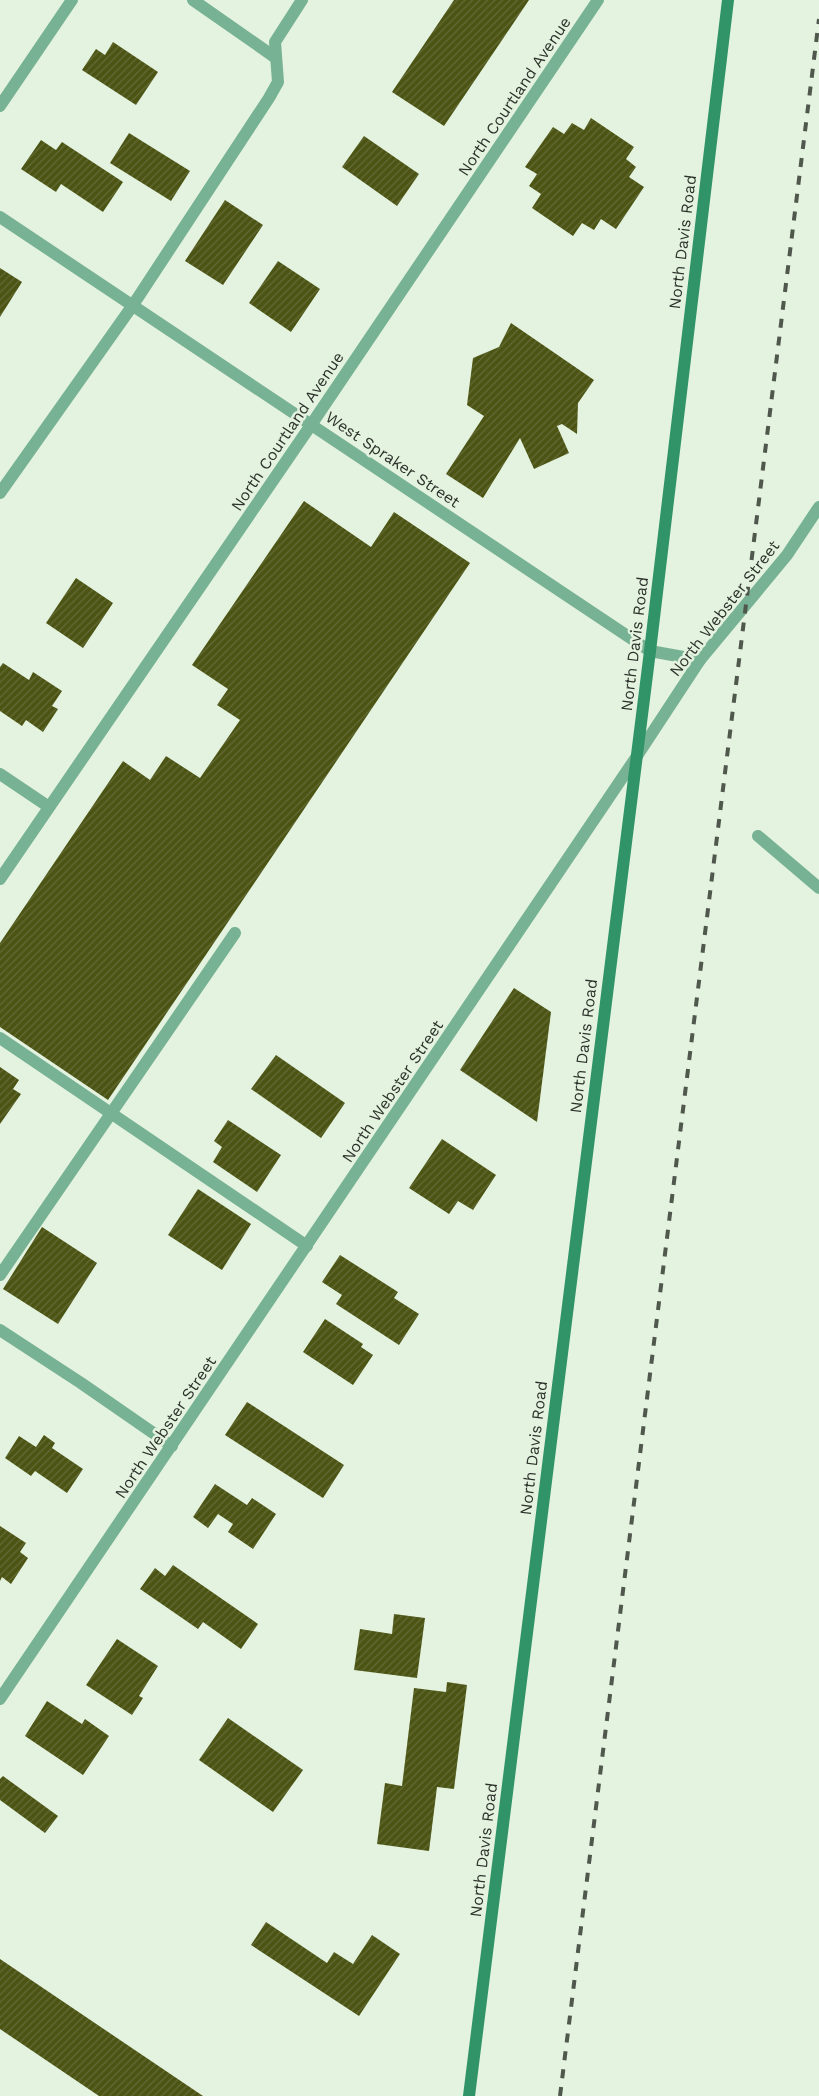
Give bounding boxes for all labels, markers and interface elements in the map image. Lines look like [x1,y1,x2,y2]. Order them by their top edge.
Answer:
street label: North Courtland Avenue [454,13,575,179]
street label: North Davis Road [665,174,700,310]
street label: North Courtland Avenue [227,348,348,514]
street label: West Spraker Street [322,407,464,512]
street label: North Webster Street [665,536,784,680]
street label: North Davis Road [617,576,652,712]
street label: North Davis Road [566,978,601,1114]
street label: North Webster Street [338,1016,447,1166]
street label: North Webster Street [111,1352,220,1502]
street label: North Davis Road [516,1380,551,1516]
street label: North Davis Road [466,1782,501,1918]

